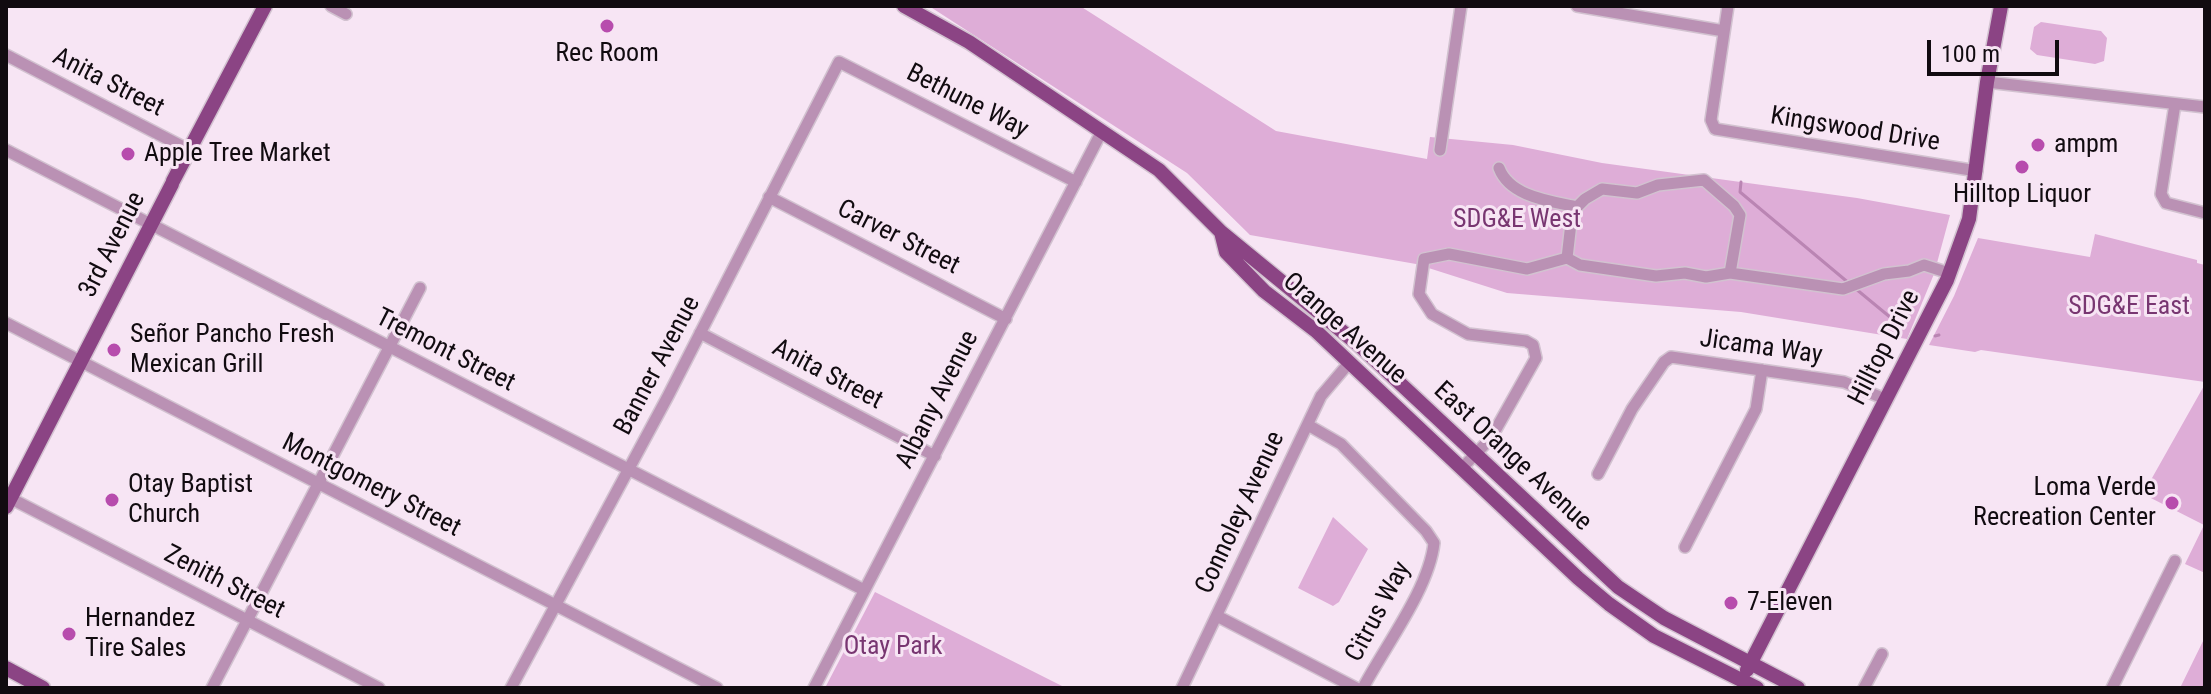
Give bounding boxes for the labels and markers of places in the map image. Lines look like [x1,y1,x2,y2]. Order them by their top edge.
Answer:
marker: Rec Room [598,17,616,35]
place label: Rec Room [555,38,659,70]
place label: ampm [2054,129,2118,161]
marker: ampm [2029,136,2047,154]
place label: Apple Tree Market [144,138,331,170]
marker: Apple Tree Market [119,145,137,163]
marker: Hilltop Liquor [2013,158,2031,176]
place label: Hilltop Liquor [1953,179,2091,211]
place label: Señor Pancho Fresh Mexican Grill [130,319,335,380]
marker: Señor Pancho Fresh Mexican Grill [105,341,123,359]
place label: Otay Baptist Church [128,469,253,530]
place label: Loma Verde Recreation Center [1973,472,2156,534]
marker: Otay Baptist Church [103,491,121,509]
marker: Loma Verde Recreation Center [2163,494,2181,512]
place label: 7-Eleven [1747,587,1833,619]
marker: 7-Eleven [1722,594,1740,612]
place label: Hernandez Tire Sales [85,603,195,664]
marker: Hernandez Tire Sales [60,625,78,643]

